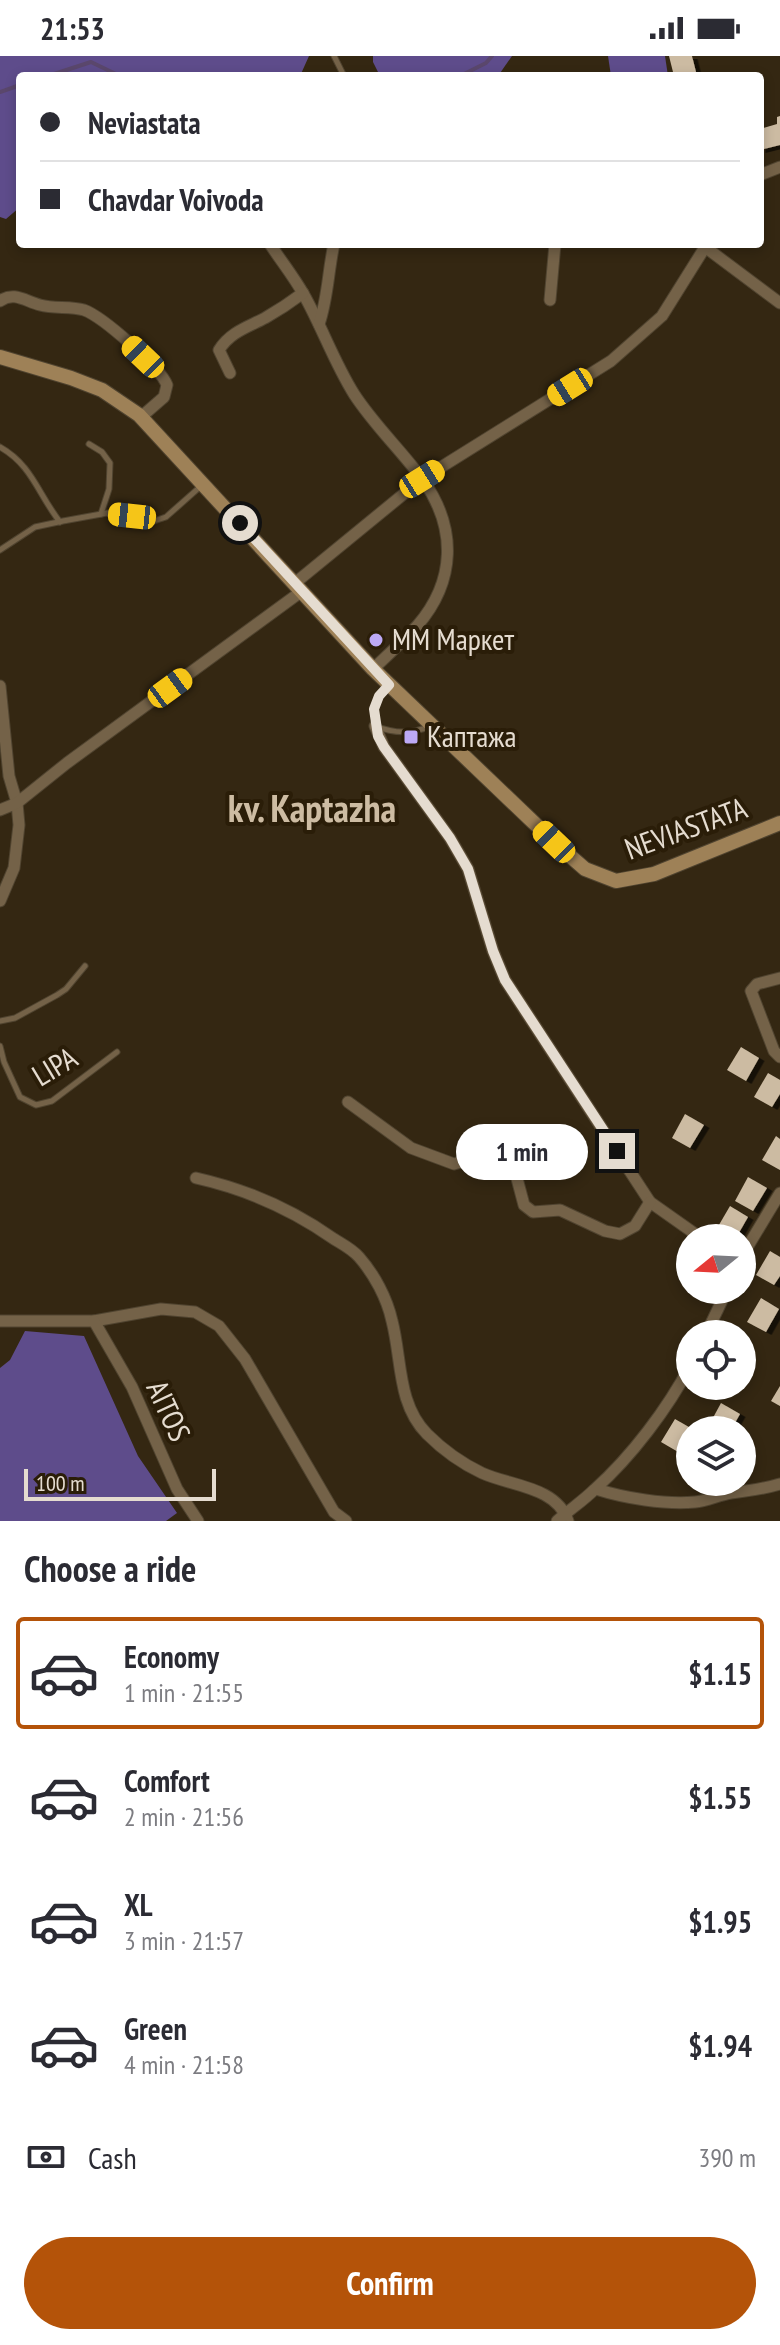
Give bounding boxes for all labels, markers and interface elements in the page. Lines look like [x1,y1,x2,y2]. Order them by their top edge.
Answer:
text: 21:53 [40,9,105,48]
text: Neviastata [88,103,201,142]
text: Chavdar Voivoda [88,180,264,219]
car [117,332,169,382]
car [543,364,597,410]
car [395,456,449,502]
car [107,502,157,530]
route start [222,505,258,541]
place label: ММ Маркет [392,619,514,658]
marker: ММ Маркет [367,631,385,649]
car [144,664,196,712]
place label: Каптажа [427,716,516,755]
marker: Каптажа [402,728,420,746]
district label: kv. Kaptazha [228,783,396,832]
street label: NEVIASTATA [619,787,753,868]
car [528,817,580,867]
street label: LIPA [25,1037,84,1094]
callout: 1 min [457,1123,589,1179]
route end [599,1133,635,1169]
text: 1 min [496,1135,548,1168]
north arrow [676,1224,756,1304]
map controls [676,1224,756,1496]
button: locate [676,1320,756,1400]
street label: AITOS [138,1374,200,1447]
button: layers [676,1416,756,1496]
scale bar [24,1465,216,1501]
text: 100 m [36,1469,85,1497]
text: Choose a ride [24,1545,196,1592]
icon: car [28,1637,100,1709]
text: Economy [124,1637,219,1676]
text: $1.15 [688,1654,752,1693]
text: 1 min · 21:55 [124,1676,244,1709]
icon: car [28,1761,100,1833]
text: Comfort [124,1761,210,1800]
text: $1.55 [688,1778,752,1817]
text: 2 min · 21:56 [124,1800,244,1833]
icon: car [28,1885,100,1957]
text: XL [124,1885,153,1924]
text: $1.95 [688,1902,752,1941]
text: 3 min · 21:57 [124,1924,244,1957]
icon: car [28,2009,100,2081]
text: Green [124,2009,187,2048]
text: $1.94 [688,2026,752,2065]
text: 4 min · 21:58 [124,2048,244,2081]
icon: cash [24,2135,68,2179]
text: Cash [88,2138,137,2177]
text: 390 m [698,2141,756,2174]
button: Confirm [24,2237,756,2329]

